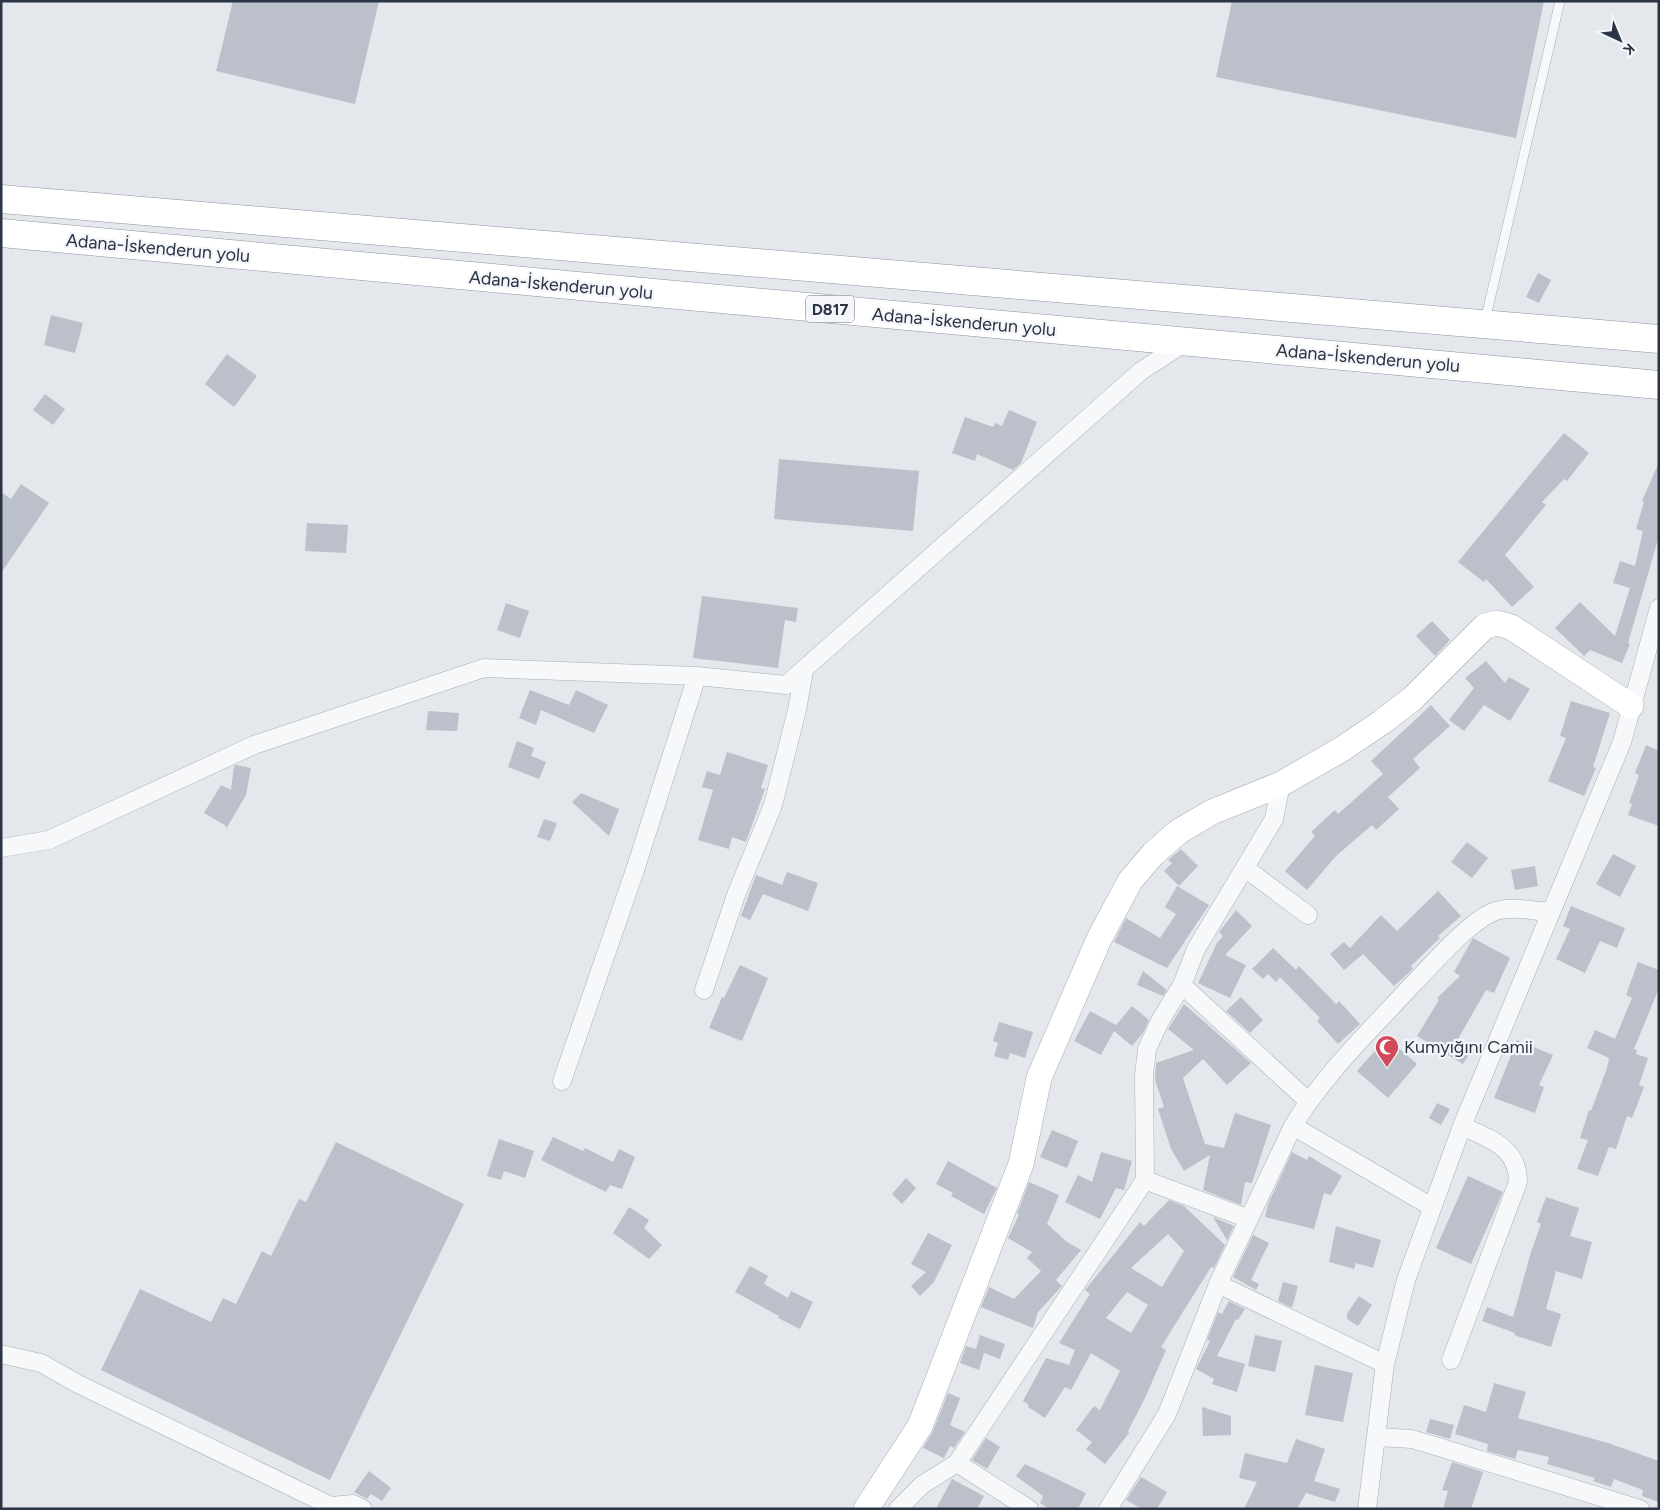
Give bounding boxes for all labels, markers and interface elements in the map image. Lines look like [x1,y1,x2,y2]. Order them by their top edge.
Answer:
north arrow [1595,15,1645,65]
text: K [1619,40,1638,59]
street label: Adana-İskenderun yolu [65,229,251,267]
street label: Adana-İskenderun yolu [468,266,654,304]
road number: D817 [806,296,854,322]
street label: Adana-İskenderun yolu [871,303,1057,341]
street label: Adana-İskenderun yolu [1275,339,1461,377]
mosque icon: Kumyığını Camii [1374,1034,1400,1068]
place label: Kumyığını Camii [1404,1036,1533,1058]

